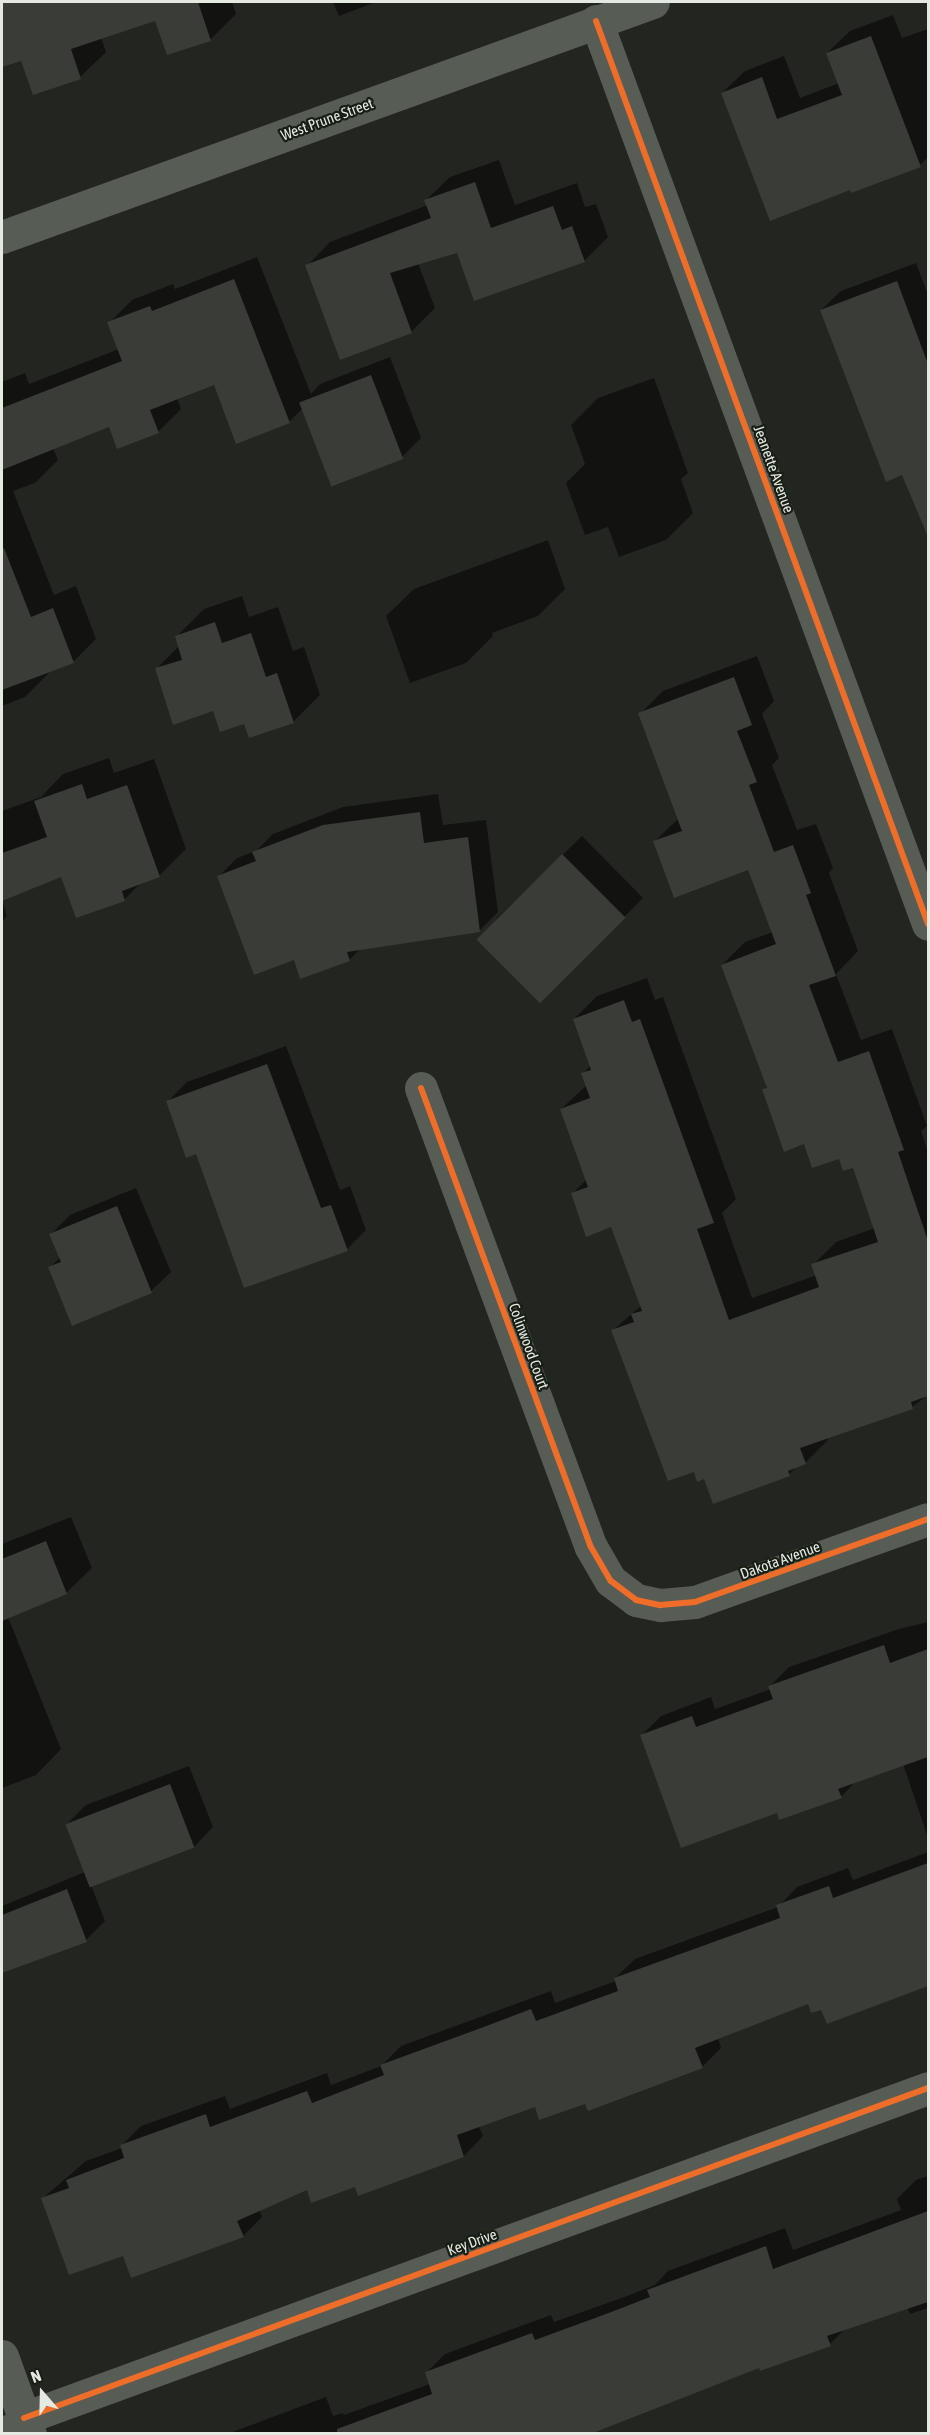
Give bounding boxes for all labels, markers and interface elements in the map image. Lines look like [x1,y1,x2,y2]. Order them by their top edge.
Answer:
street label: West Prune Street [278,94,376,144]
street label: Jeanette Avenue [750,423,798,515]
street label: Colinwood Court [505,1301,553,1391]
street label: Dakota Avenue [738,1537,822,1583]
street label: Key Drive [445,2225,499,2259]
north arrow [12,2363,72,2423]
text: N [28,2366,43,2386]

